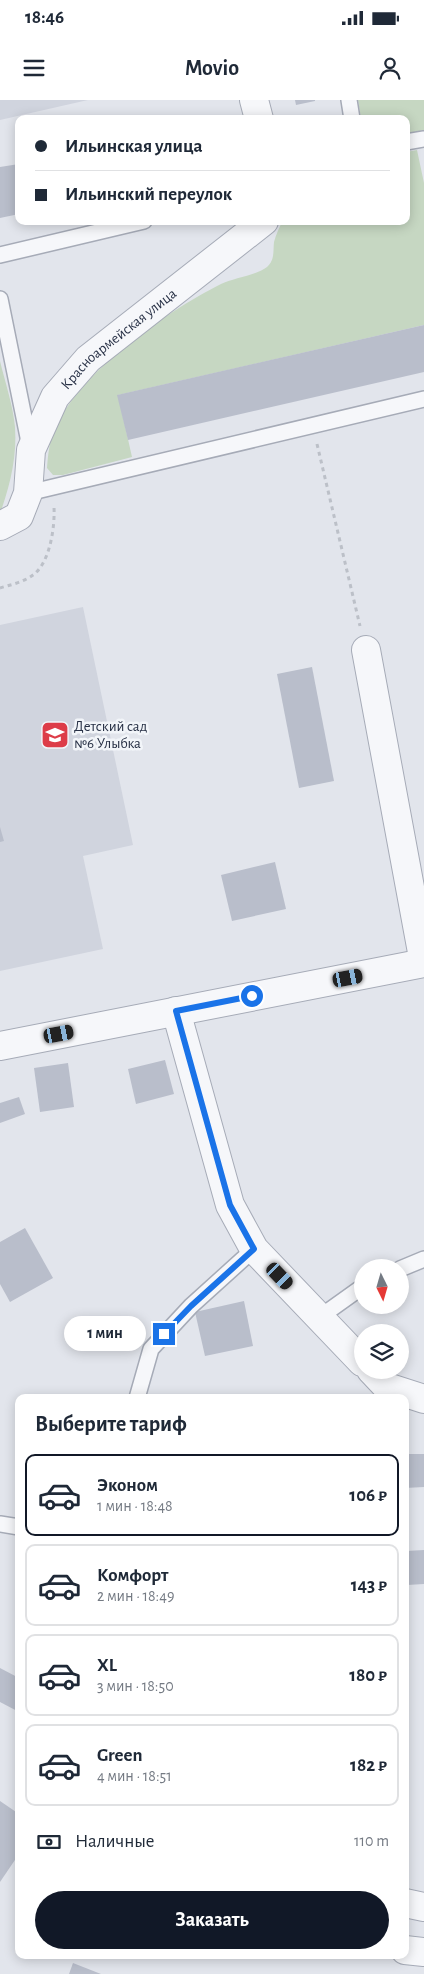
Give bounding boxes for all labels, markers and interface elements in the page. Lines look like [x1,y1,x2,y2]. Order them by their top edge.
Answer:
text: 18:46 [25,8,64,27]
icon: menu [20,54,48,82]
icon: person [376,54,404,82]
text: Movio [185,57,239,79]
text: Ильинская улица [65,137,203,156]
text: Ильинский переулок [65,185,232,204]
street label: Красноармейская улица [58,286,179,392]
place label: Детский сад №6 Улыбка [74,719,147,751]
school or university icon: Детский сад №6 Улыбка [40,720,70,750]
car [331,968,364,988]
route start [241,985,263,1007]
car [42,1024,75,1044]
north arrow [354,1259,409,1314]
map controls [354,1259,409,1379]
car [264,1260,295,1292]
callout: 1 мин [64,1316,146,1352]
route end [153,1323,175,1345]
button: layers [354,1324,409,1379]
text: 1 мин [87,1325,123,1341]
text: Выберите тариф [35,1413,187,1435]
icon: car [37,1473,82,1518]
text: Эконом [97,1476,158,1495]
text: 106 ₽ [349,1486,387,1505]
text: 1 мин · 18:48 [97,1498,173,1514]
icon: car [37,1563,82,1608]
text: Комфорт [97,1566,168,1585]
text: 143 ₽ [351,1576,387,1595]
text: 2 мин · 18:49 [97,1588,174,1604]
icon: car [37,1653,82,1698]
text: XL [97,1656,117,1675]
text: 180 ₽ [349,1666,387,1685]
text: 3 мин · 18:50 [97,1678,174,1694]
icon: car [37,1743,82,1788]
text: Green [97,1746,143,1765]
text: 182 ₽ [350,1756,387,1775]
text: 4 мин · 18:51 [97,1768,172,1784]
icon: cash [35,1828,63,1856]
text: Наличные [75,1832,155,1851]
text: 110 m [354,1833,389,1849]
button: Заказать [35,1891,389,1949]

